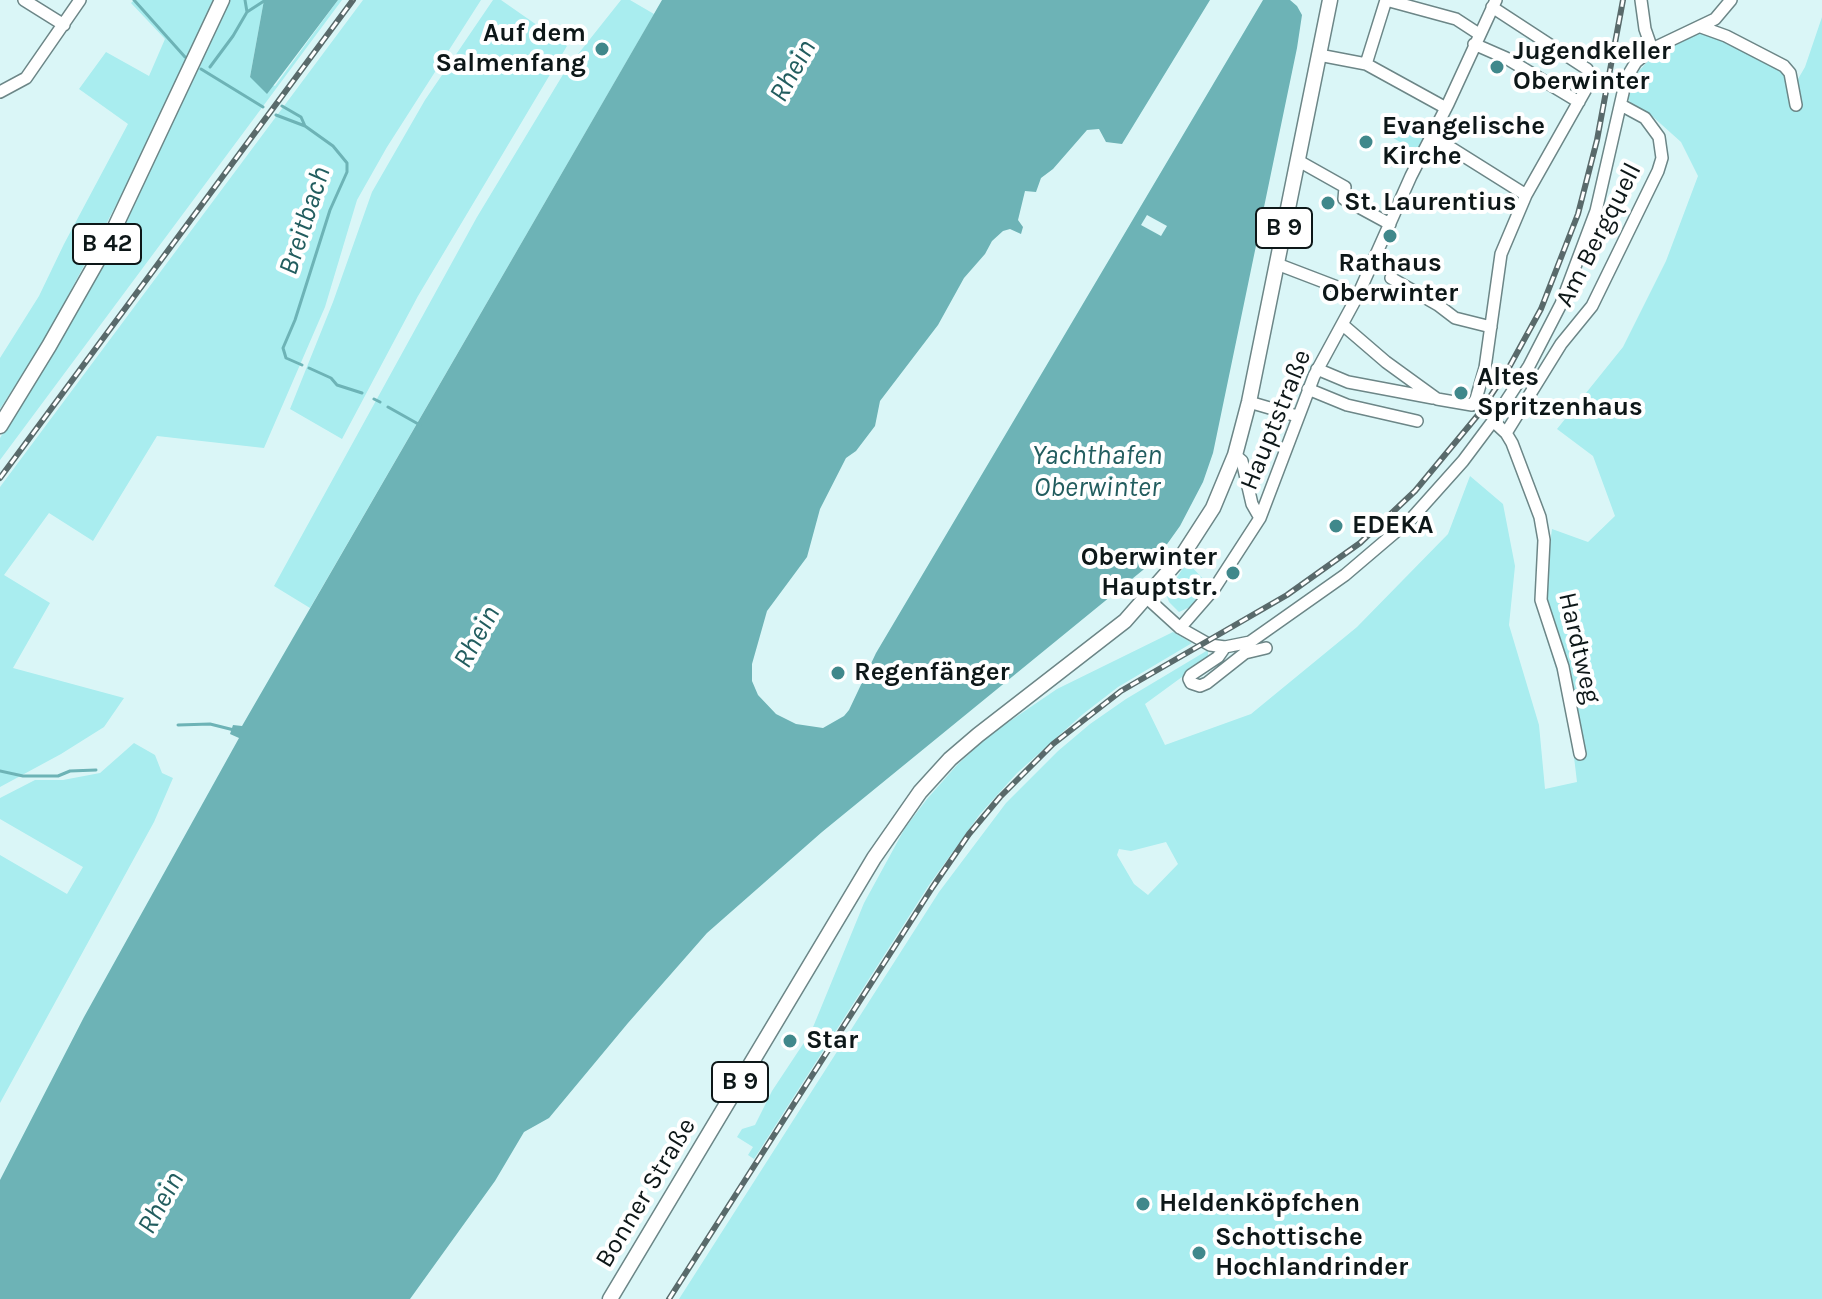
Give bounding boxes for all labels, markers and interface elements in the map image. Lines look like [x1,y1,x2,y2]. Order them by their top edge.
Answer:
place label: Auf dem Salmenfang [436,18,586,80]
water label: Rhein [762,34,824,108]
place label: Jugendkeller Oberwinter [1513,36,1671,98]
marker: Auf dem Salmenfang [593,40,611,58]
marker: Jugendkeller Oberwinter [1488,58,1506,76]
place label: Evangelische Kirche [1382,111,1545,172]
marker: Evangelische Kirche [1357,133,1375,151]
street label: Am Bergquell [1549,158,1649,312]
water label: Breitbach [272,162,338,280]
place label: St. Laurentius [1344,187,1516,219]
marker: St. Laurentius [1319,194,1337,212]
road number: B 9 [1256,208,1312,248]
road number: B 42 [73,224,141,264]
marker: Rathaus Oberwinter [1381,227,1399,245]
place label: Rathaus Oberwinter [1322,248,1458,310]
street label: Hauptstraße [1234,345,1318,495]
place label: Altes Spritzenhaus [1477,362,1643,424]
marker: Altes Spritzenhaus [1452,384,1470,402]
water label: Yachthafen Oberwinter [1032,439,1162,505]
place label: EDEKA [1352,510,1434,542]
marker: EDEKA [1327,517,1345,535]
place label: Oberwinter Hauptstr. [1081,542,1217,604]
marker: Oberwinter Hauptstr. [1224,564,1242,582]
street label: Hardtweg [1551,589,1607,707]
water label: Rhein [446,600,508,674]
place label: Regenfänger [854,657,1010,689]
marker: Regenfänger [829,664,847,682]
place label: Star [806,1025,858,1057]
marker: Star [781,1032,799,1050]
road number: B 9 [712,1062,768,1102]
street label: Bonner Straße [589,1112,703,1274]
water label: Rhein [130,1166,192,1240]
place label: Heldenköpfchen [1159,1188,1360,1220]
marker: Heldenköpfchen [1134,1195,1152,1213]
place label: Schottische Hochlandrinder [1215,1222,1408,1284]
marker: Schottische Hochlandrinder [1190,1244,1208,1262]

